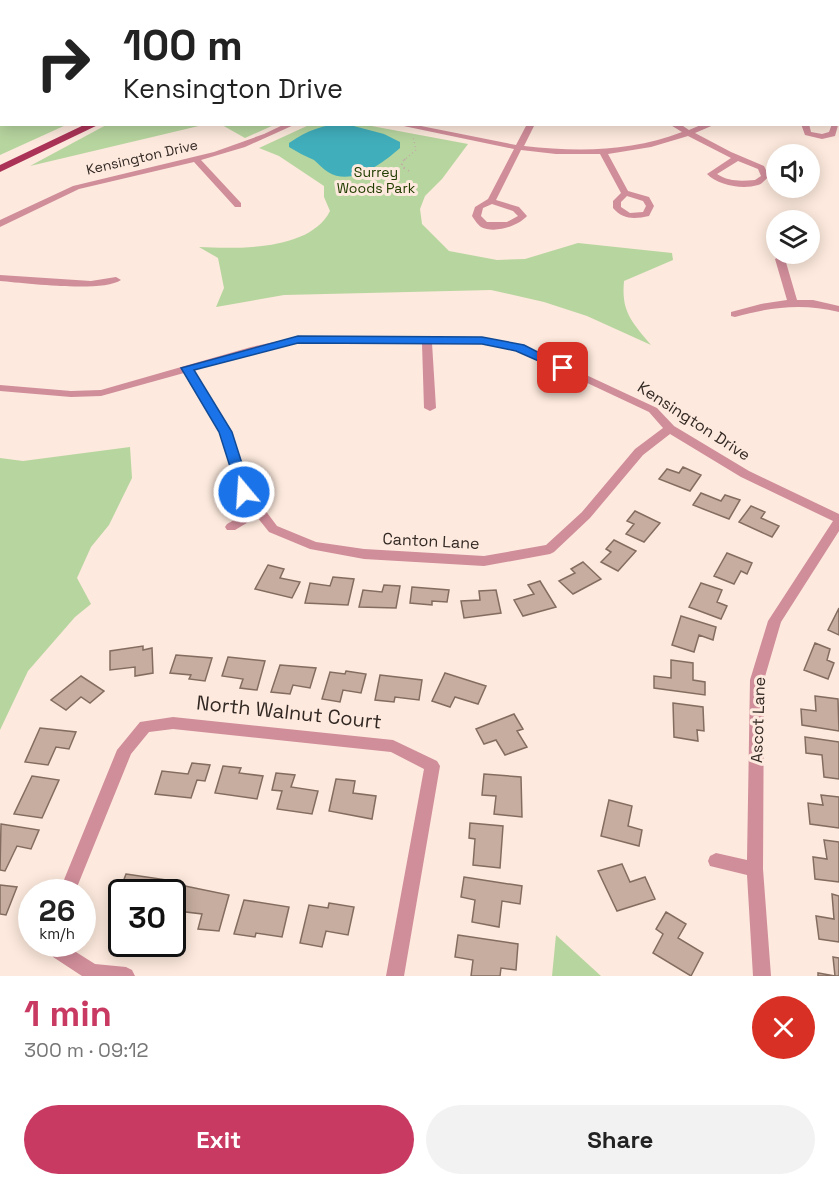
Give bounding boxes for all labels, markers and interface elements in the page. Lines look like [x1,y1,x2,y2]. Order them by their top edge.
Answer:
text: 100 m [123,19,243,72]
icon: right [24,24,102,102]
text: Kensington Drive [123,71,343,106]
street label: Kensington Drive [84,135,200,179]
map controls [766,144,820,264]
button: sound [766,144,820,198]
park label: Surrey Woods Park [337,163,416,197]
button: layers [766,210,820,264]
pin [537,342,588,393]
icon: arrive [546,351,579,384]
street label: Kensington Drive [634,377,754,465]
position arrow [212,460,276,524]
street label: Canton Lane [382,528,480,554]
street label: Ascot Lane [746,676,770,764]
street label: North Walnut Court [195,689,383,735]
speed limit sign: 30 [108,879,186,957]
text: 26 [39,891,75,930]
text: km/h [39,924,75,943]
text: 1 min [24,991,112,1037]
button: close [752,996,815,1059]
text: 300 m · 09:12 [24,1037,149,1063]
button: Exit [24,1105,414,1174]
button: Share [426,1105,815,1174]

